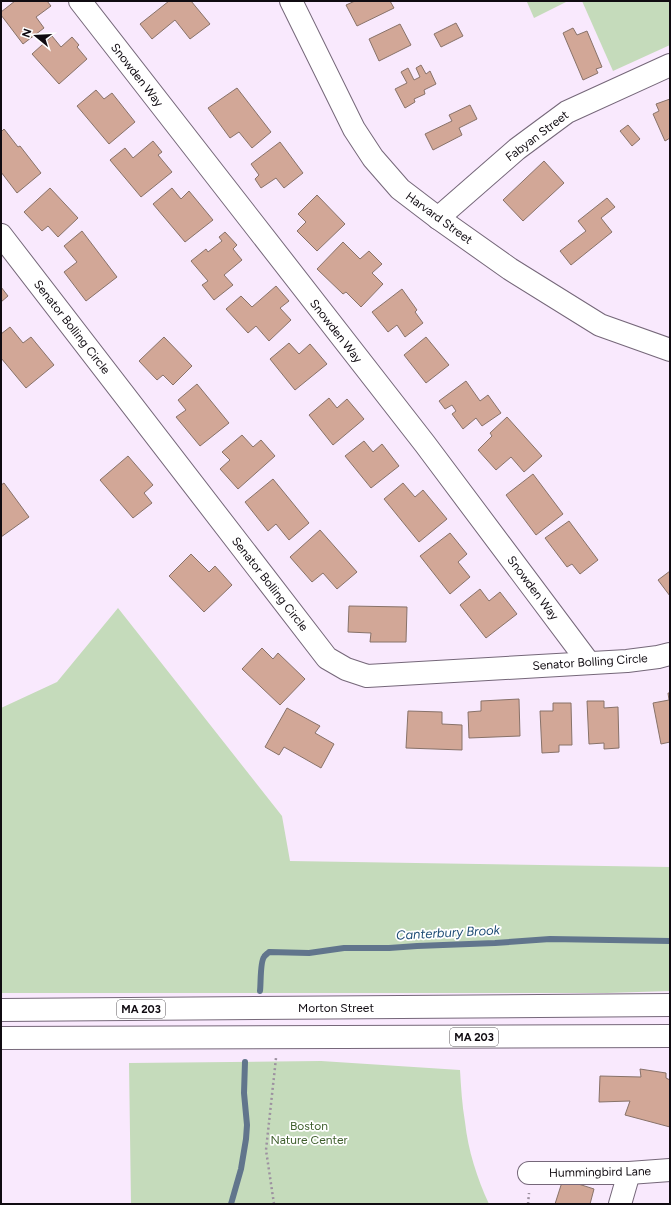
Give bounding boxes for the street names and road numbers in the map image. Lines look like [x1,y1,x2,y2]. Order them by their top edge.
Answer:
street label: Snowden Way [108,40,167,110]
street label: Fabyan Street [503,108,572,164]
street label: Harvard Street [403,189,475,247]
street label: Senator Bolling Circle [31,277,113,377]
street label: Snowden Way [307,296,366,366]
street label: Senator Bolling Circle [229,534,311,634]
street label: Snowden Way [504,553,562,623]
street label: Senator Bolling Circle [532,651,649,673]
road number: MA 203 [117,1000,165,1018]
street label: Morton Street [298,1001,374,1015]
road number: MA 203 [450,1028,498,1046]
street label: Hummingbird Lane [549,1164,652,1180]

